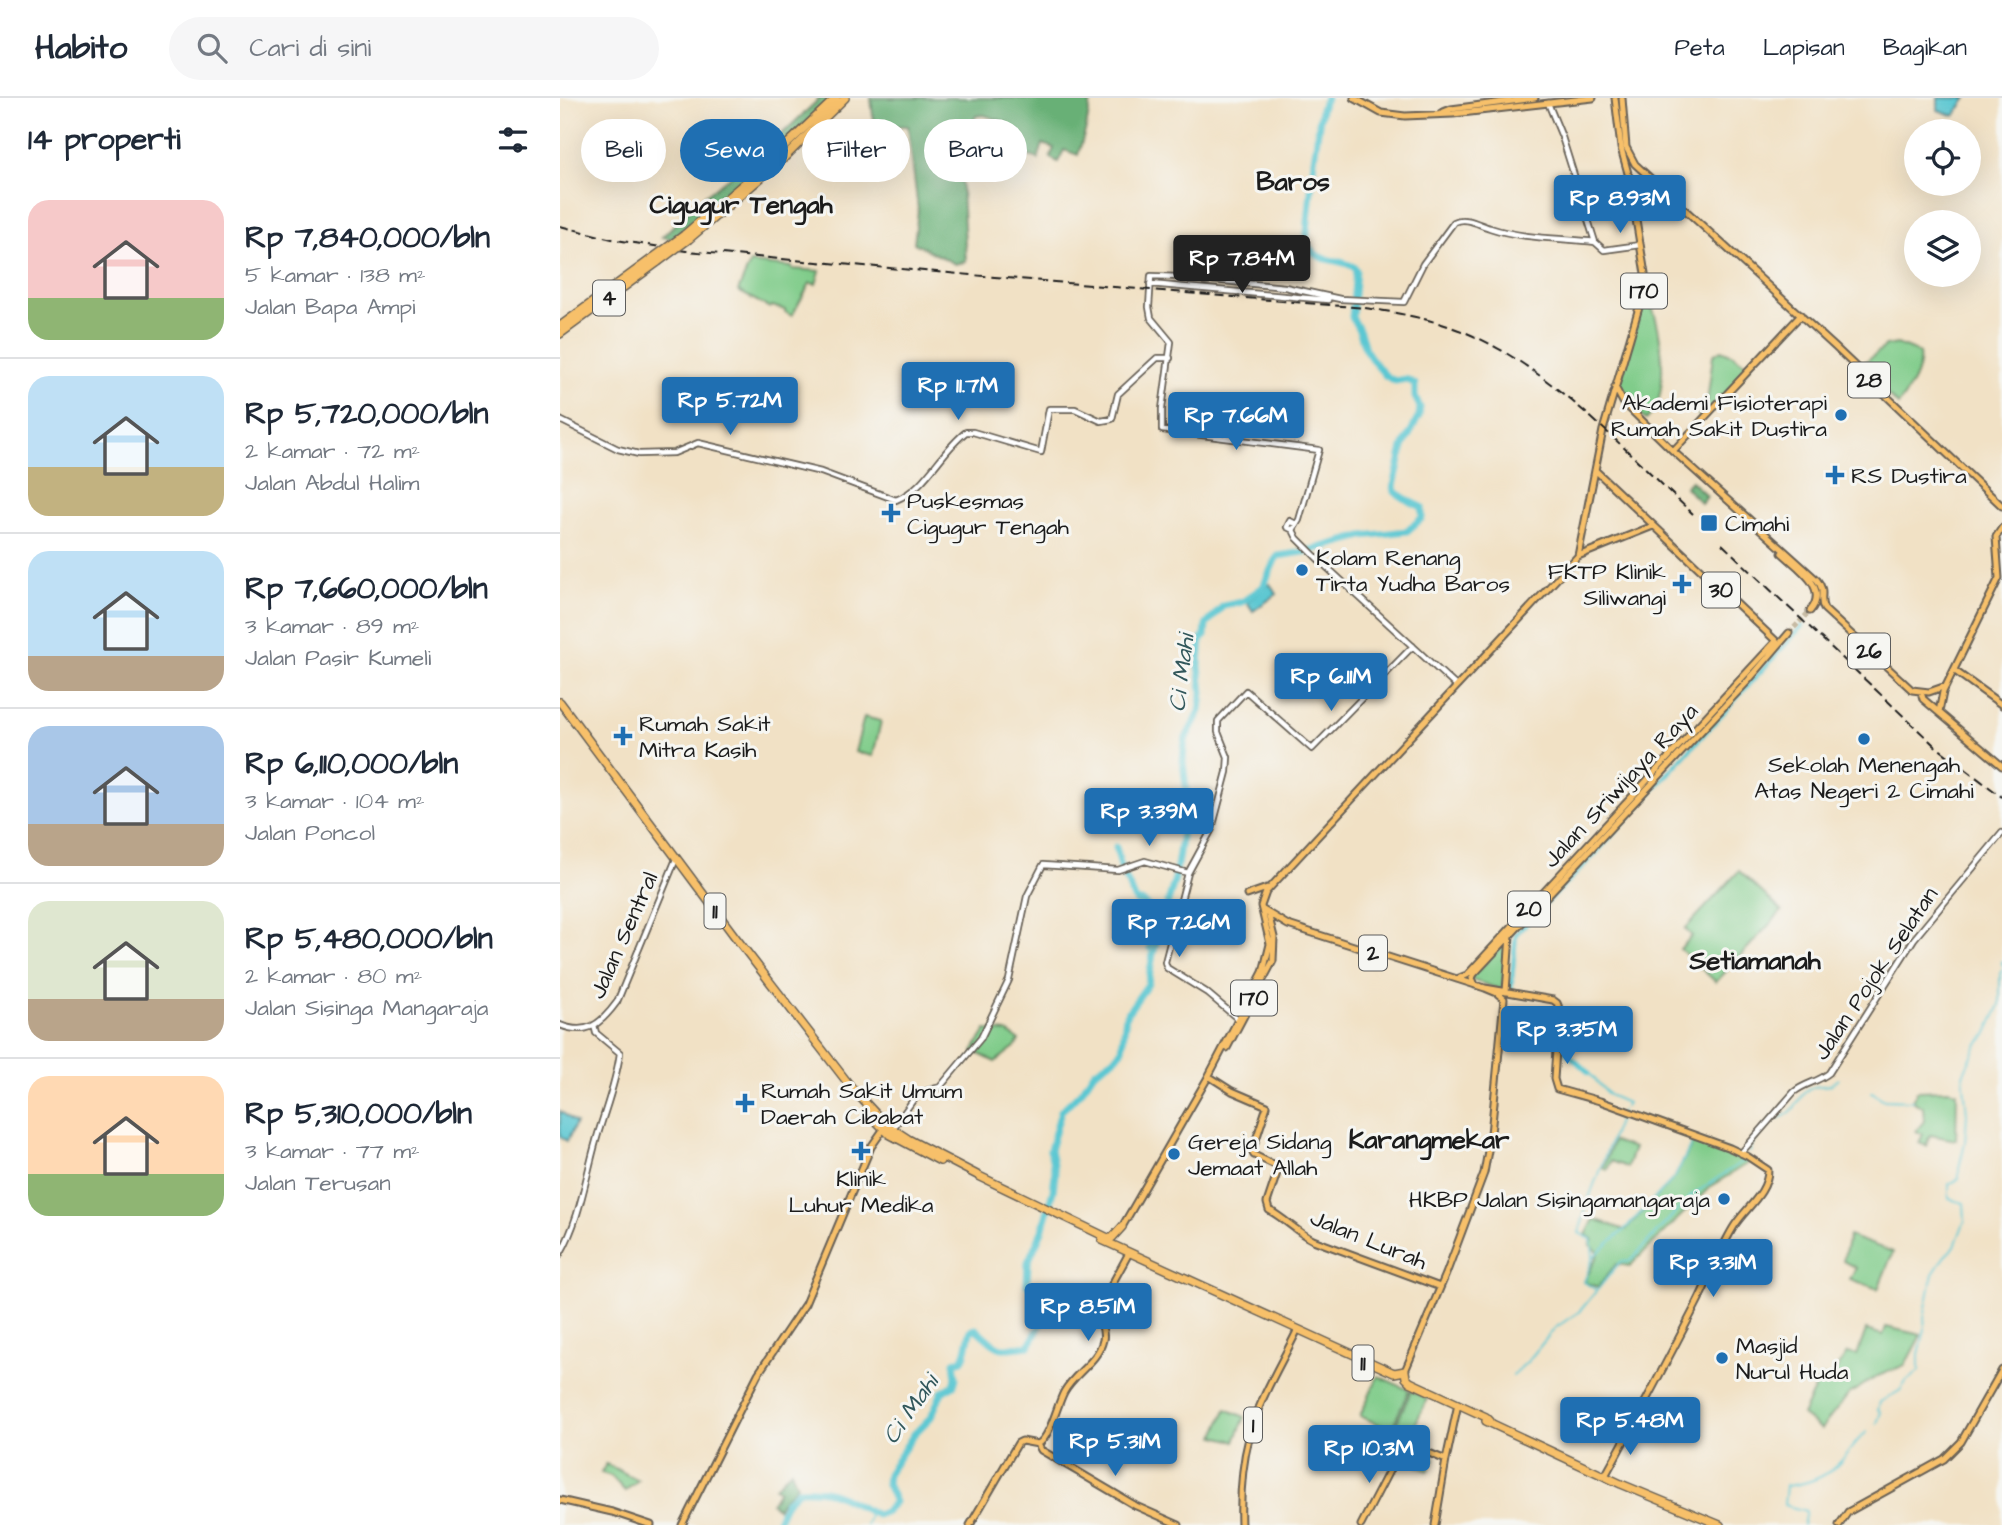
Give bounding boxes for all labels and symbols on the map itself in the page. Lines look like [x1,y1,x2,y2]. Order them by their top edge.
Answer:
district label: Baros [1256,164,1330,200]
pin: Rp 8.93M [1548,176,1692,235]
district label: Cigugur Tengah [649,187,834,226]
pin: Rp 7.84M [1170,236,1314,295]
road number: 170 [1621,274,1667,308]
road number: 4 [593,280,625,316]
pin: Rp 11.7M [886,362,1030,422]
road number: 28 [1848,362,1890,398]
pin: Rp 5.72M [658,378,802,437]
place label: Akademi Fisioterapi Rumah Sakit Dustira [1611,387,1828,445]
pin: Rp 7.66M [1164,392,1308,452]
marker: Akademi Fisioterapi Rumah Sakit Dustira [1833,407,1849,423]
place label: RS Dustira [1851,460,1967,492]
marker: RS Dustira [1825,465,1845,485]
place label: Puskesmas Cigugur Tengah [907,485,1070,544]
marker: Puskesmas Cigugur Tengah [881,503,901,523]
place label: Cimahi [1725,508,1790,540]
marker: Cimahi [1699,513,1719,533]
place label: Kolam Renang Tirta Yudha Baros [1316,542,1510,600]
place label: FKTP Klinik Siliwangi [1548,556,1667,615]
marker: Kolam Renang Tirta Yudha Baros [1294,562,1310,578]
road number: 30 [1702,573,1740,608]
marker: FKTP Klinik Siliwangi [1672,574,1692,594]
water label: Ci Mahi [1160,629,1204,714]
road number: 26 [1848,634,1890,668]
pin: Rp 6.11M [1259,654,1403,713]
street label: Jalan Sriwijaya Raya [1536,696,1707,876]
place label: Rumah Sakit Mitra Kasih [639,708,771,766]
marker: Rumah Sakit Mitra Kasih [613,726,633,746]
marker: Sekolah Menengah Atas Negeri 2 Cimahi [1856,731,1872,747]
place label: Sekolah Menengah Atas Negeri 2 Cimahi [1754,749,1974,808]
pin: Rp 3.39M [1077,788,1221,848]
street label: Jalan Sentral [582,867,666,1004]
street label: Jalan Pojok Selatan [1806,880,1946,1067]
road number: 20 [1508,892,1550,926]
road number: 11 [704,894,726,928]
pin: Rp 7.26M [1107,900,1251,959]
road number: 2 [1359,936,1387,970]
district label: Setiamanah [1688,943,1822,979]
road number: 170 [1231,981,1277,1016]
pin: Rp 3.35M [1495,1006,1639,1066]
place label: Rumah Sakit Umum Daerah Cibabat [761,1075,962,1133]
marker: Rumah Sakit Umum Daerah Cibabat [735,1093,755,1113]
district label: Karangmekar [1349,1122,1510,1161]
place label: Gereja Sidang Jemaat Allah [1188,1126,1332,1184]
marker: Klinik Luhur Medika [851,1141,871,1161]
marker: Gereja Sidang Jemaat Allah [1166,1146,1182,1162]
place label: Klinik Luhur Medika [788,1163,934,1221]
place label: HKBP Jalan Sisingamangaraja [1409,1184,1710,1217]
marker: HKBP Jalan Sisingamangaraja [1716,1191,1732,1207]
street label: Jalan Lurah [1305,1202,1432,1278]
pin: Rp 3.31M [1641,1240,1785,1299]
pin: Rp 8.51M [1016,1284,1160,1343]
place label: Masjid Nurul Huda [1736,1330,1849,1388]
road number: 11 [1352,1346,1374,1380]
marker: Masjid Nurul Huda [1714,1350,1730,1366]
water label: Ci Mahi [875,1365,949,1451]
pin: Rp 5.48M [1558,1398,1702,1457]
road number: 1 [1244,1408,1262,1442]
pin: Rp 5.31M [1043,1418,1187,1478]
pin: Rp 10.3M [1297,1426,1441,1485]

